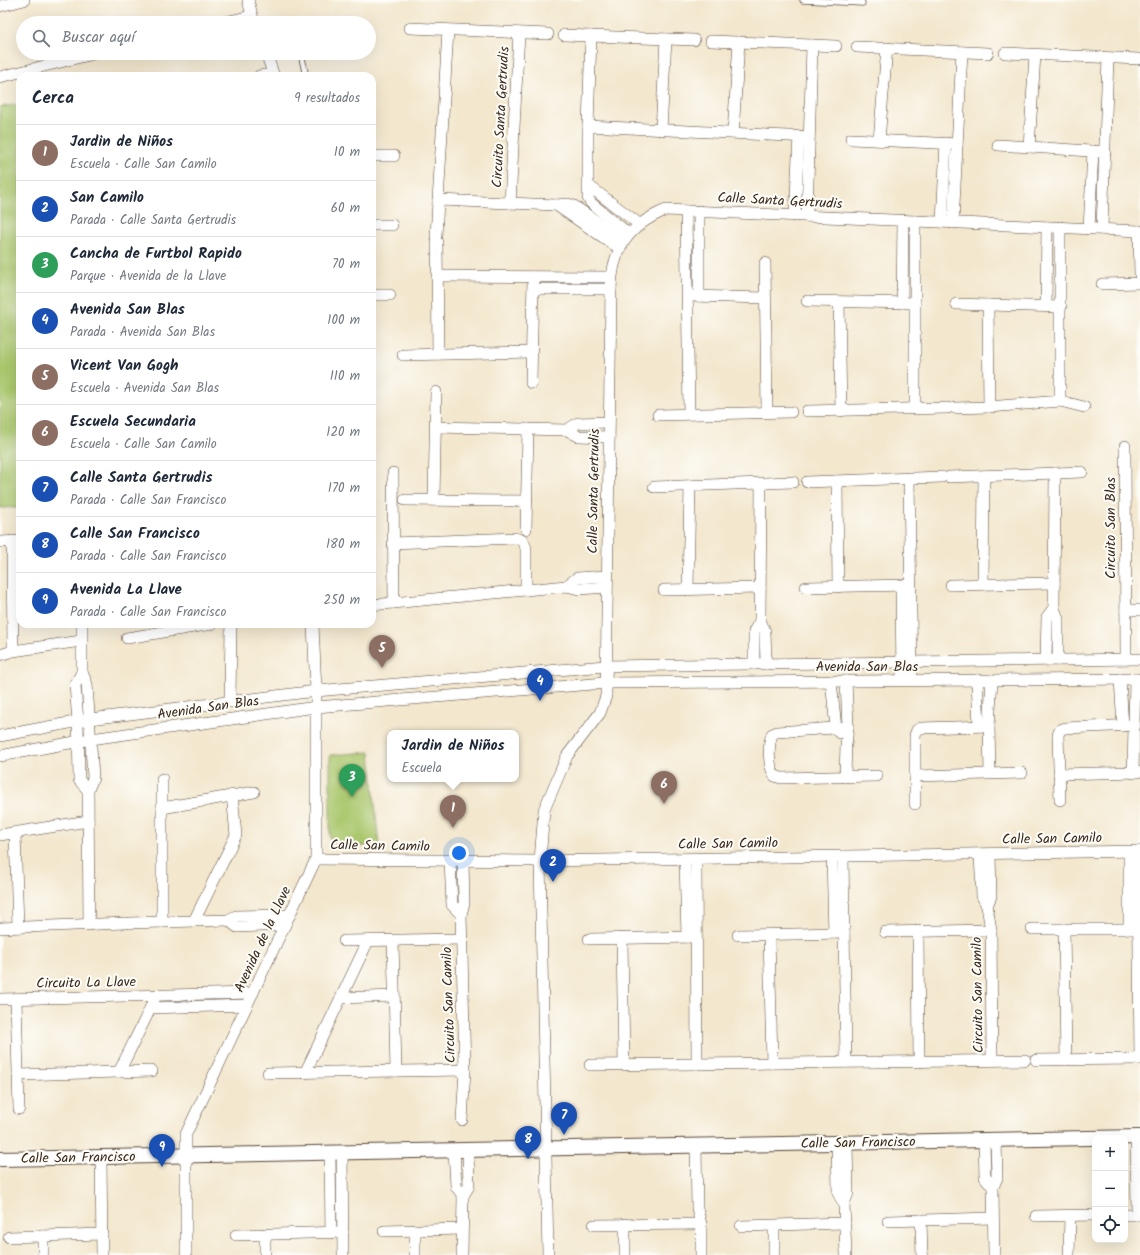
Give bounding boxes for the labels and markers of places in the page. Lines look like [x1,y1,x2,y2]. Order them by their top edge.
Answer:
pin: 5 [369,635,395,668]
pin: 4 [527,668,553,701]
pin: 3 [339,764,365,797]
pin: 6 [651,771,677,804]
pin: 1 [440,795,466,828]
pin: 2 [540,849,566,882]
pin: 7 [551,1102,577,1135]
pin: 8 [515,1126,541,1159]
pin: 9 [149,1134,175,1167]

